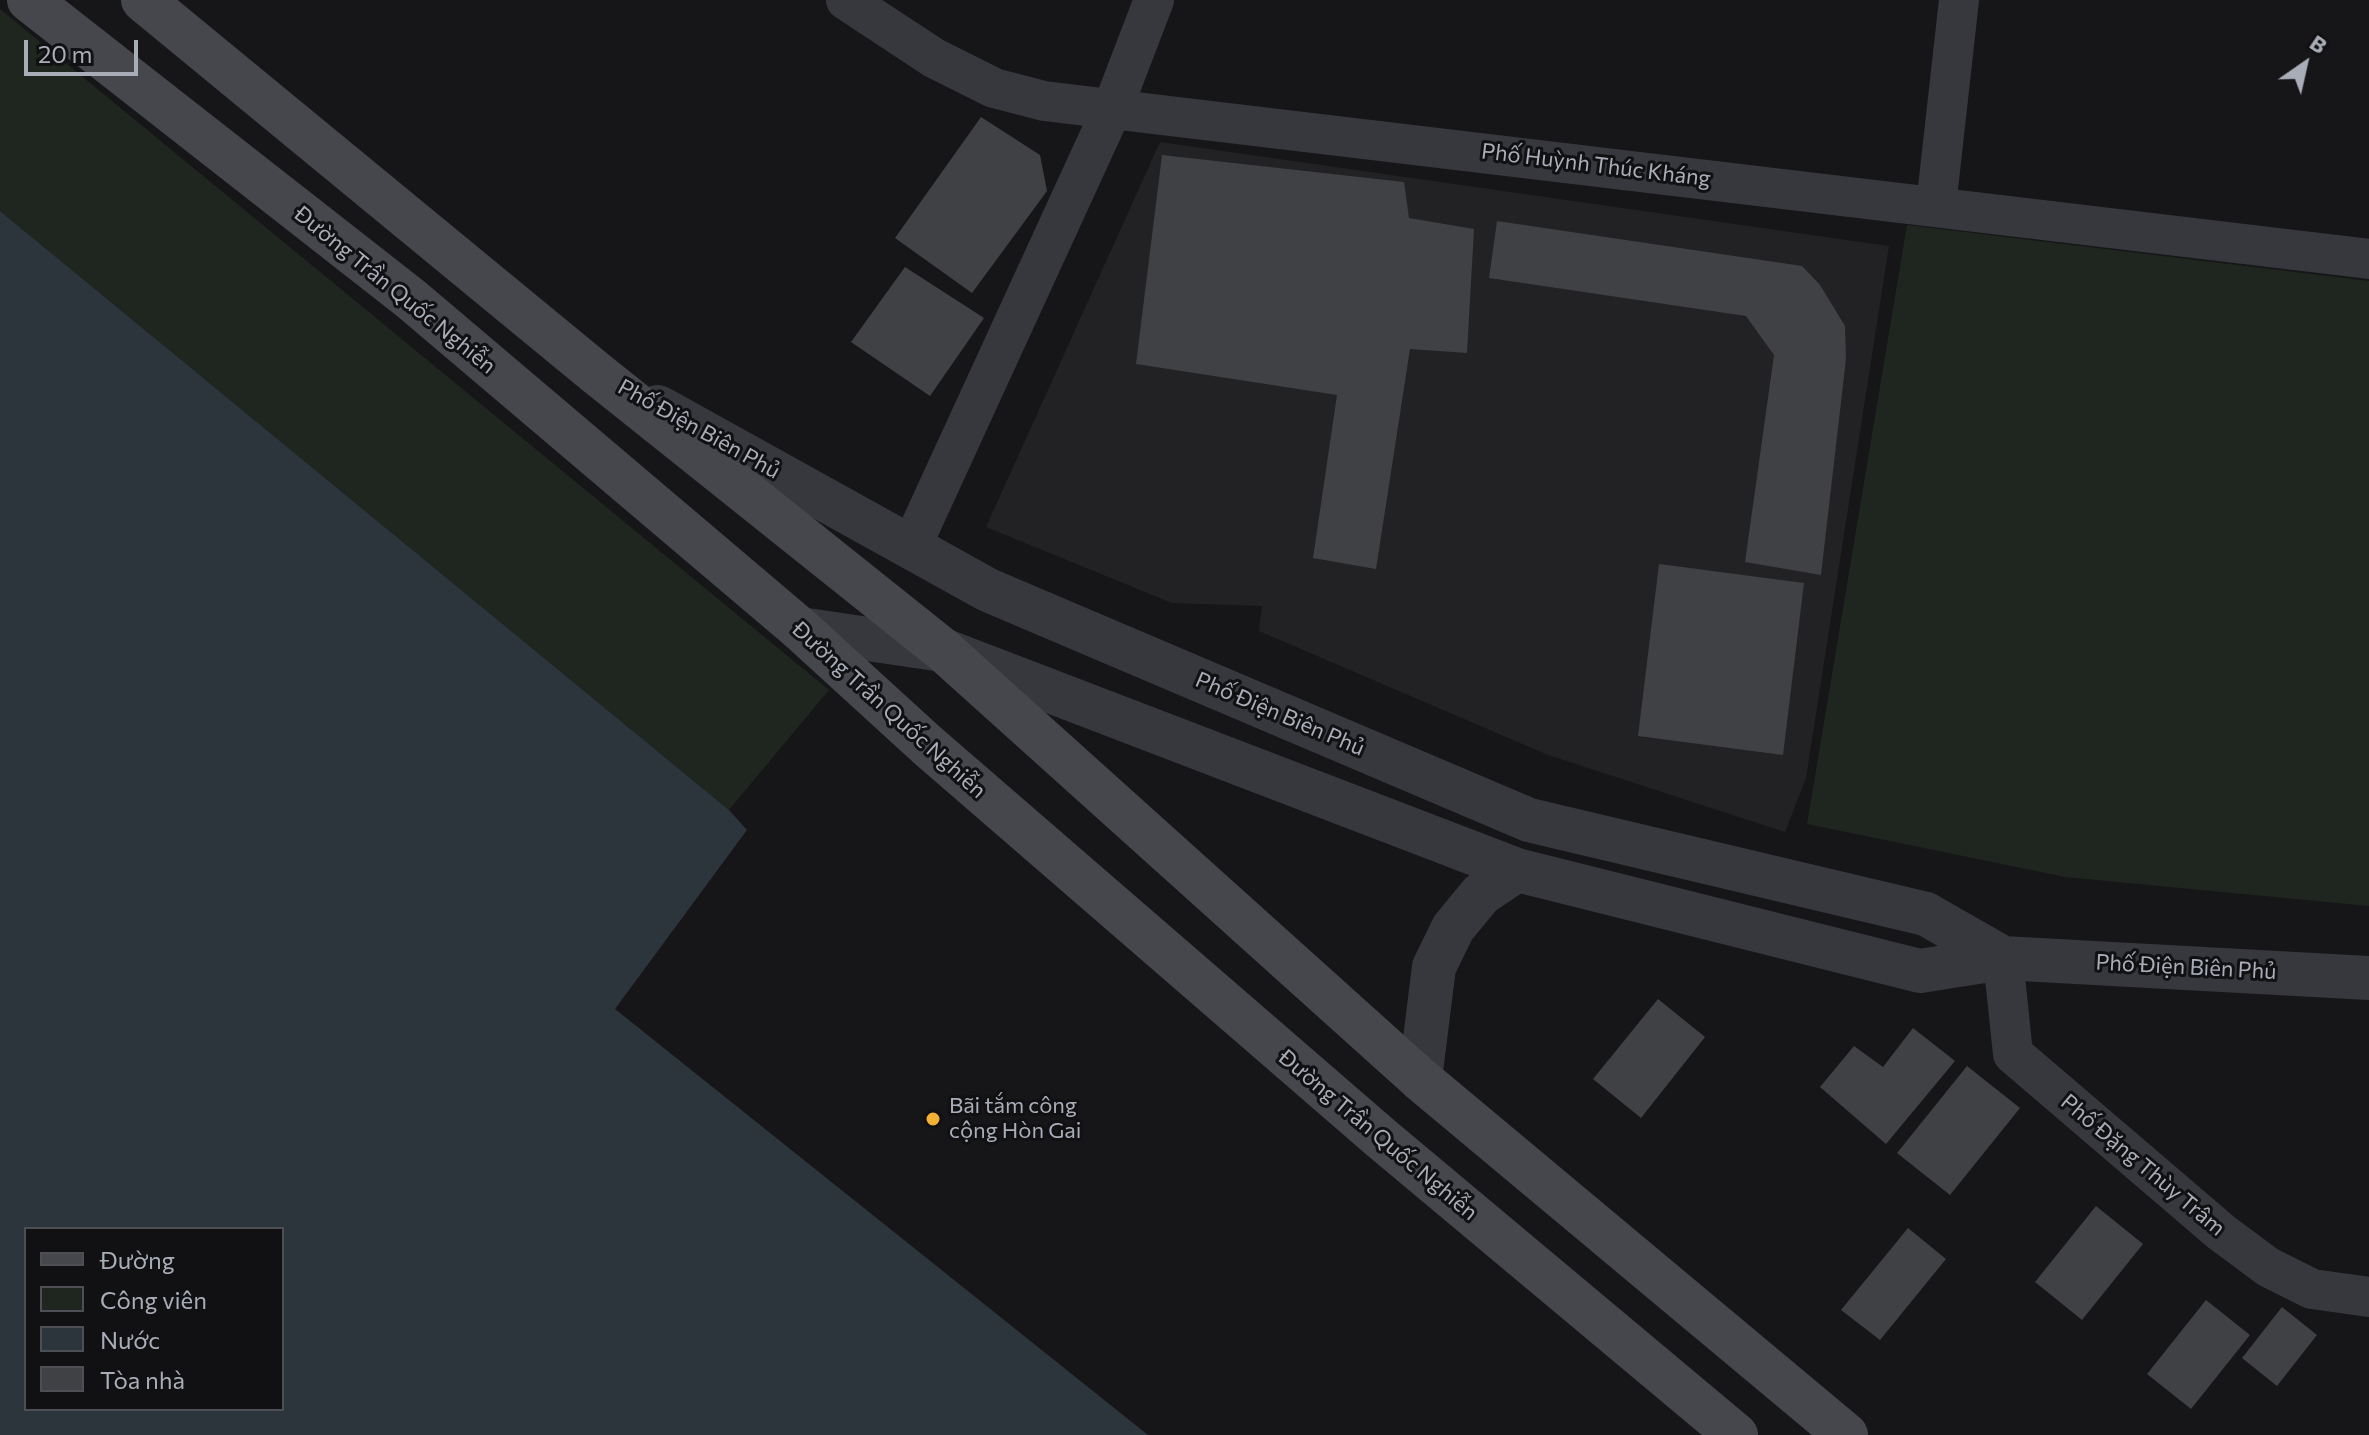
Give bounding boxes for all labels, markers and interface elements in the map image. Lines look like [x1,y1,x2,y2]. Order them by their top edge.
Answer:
scale bar [28,24,142,74]
north arrow [2265,24,2345,104]
text: B [2305,28,2332,59]
text: 20 m [38,39,92,68]
street label: Phố Huỳnh Thúc Kháng [1480,138,1712,192]
street label: Đường Trần Quốc Nghiễn [289,201,501,379]
street label: Phố Điện Biên Phủ [613,374,785,484]
street label: Đường Trần Quốc Nghiễn [787,616,991,804]
street label: Phố Điện Biên Phủ [1192,666,1368,762]
street label: Phố Điện Biên Phủ [2095,949,2277,985]
street label: Đường Trần Quốc Nghiễn [1273,1044,1483,1226]
street label: Phố Đặng Thùy Trâm [2056,1089,2230,1241]
place label: Bãi tắm công cộng Hòn Gai [949,1093,1082,1144]
marker: Bãi tắm công cộng Hòn Gai [924,1110,942,1128]
legend [24,1227,284,1411]
text: Đường [100,1245,175,1274]
text: Công viên [100,1285,207,1314]
text: Nước [100,1325,160,1354]
text: Tòa nhà [100,1365,185,1394]

